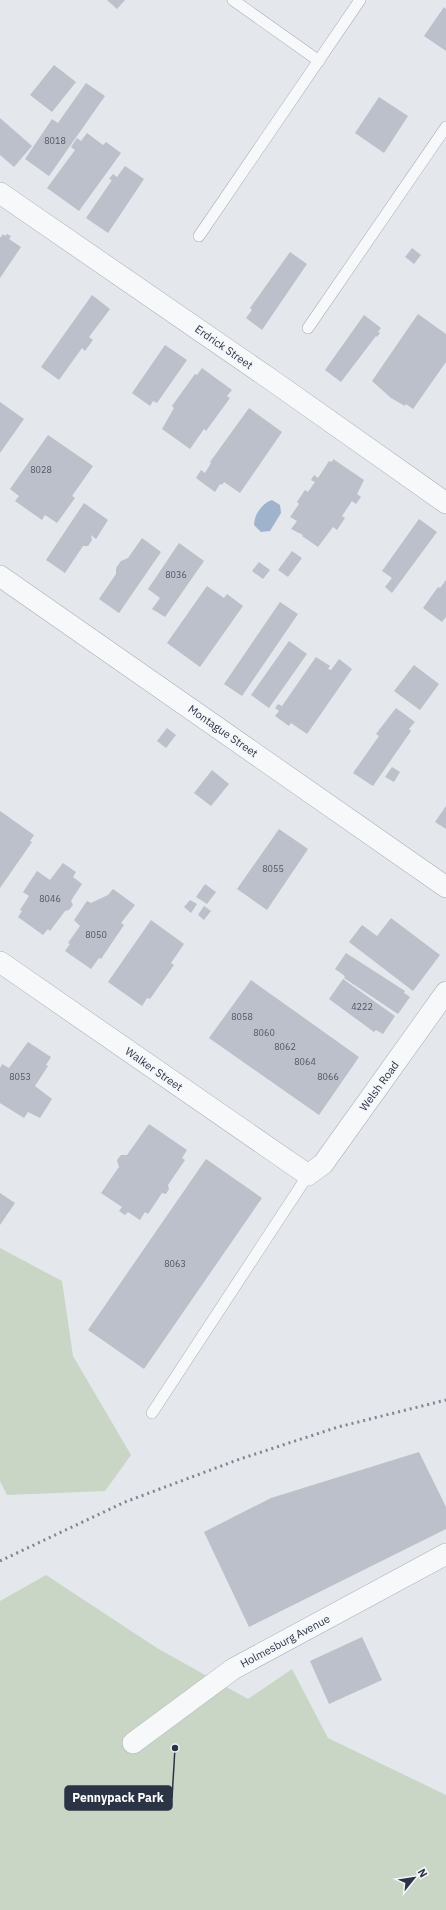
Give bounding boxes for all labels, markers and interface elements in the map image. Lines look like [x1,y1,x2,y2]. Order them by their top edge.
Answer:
house number: 8018 [44,135,66,146]
street label: Erdrick Street [192,322,256,372]
house number: 8028 [30,464,52,475]
house number: 8036 [165,569,187,580]
street label: Montague Street [185,702,261,760]
house number: 8055 [262,863,284,874]
house number: 8046 [39,893,61,904]
house number: 8050 [85,929,107,940]
house number: 4222 [351,1001,373,1012]
house number: 8058 [231,1011,253,1022]
house number: 8060 [253,1027,275,1038]
house number: 8062 [274,1041,296,1052]
street label: Walker Street [123,1044,186,1094]
house number: 8064 [294,1056,316,1067]
street label: Welsh Road [356,1058,402,1114]
house number: 8053 [9,1071,31,1082]
house number: 8066 [317,1071,339,1082]
house number: 8063 [164,1258,186,1269]
street label: Holmesburg Avenue [238,1611,332,1671]
callout: Pennypack Park [65,1786,172,1810]
text: Pennypack Park [72,1790,164,1805]
north arrow [394,1858,434,1898]
text: N [415,1866,431,1880]

